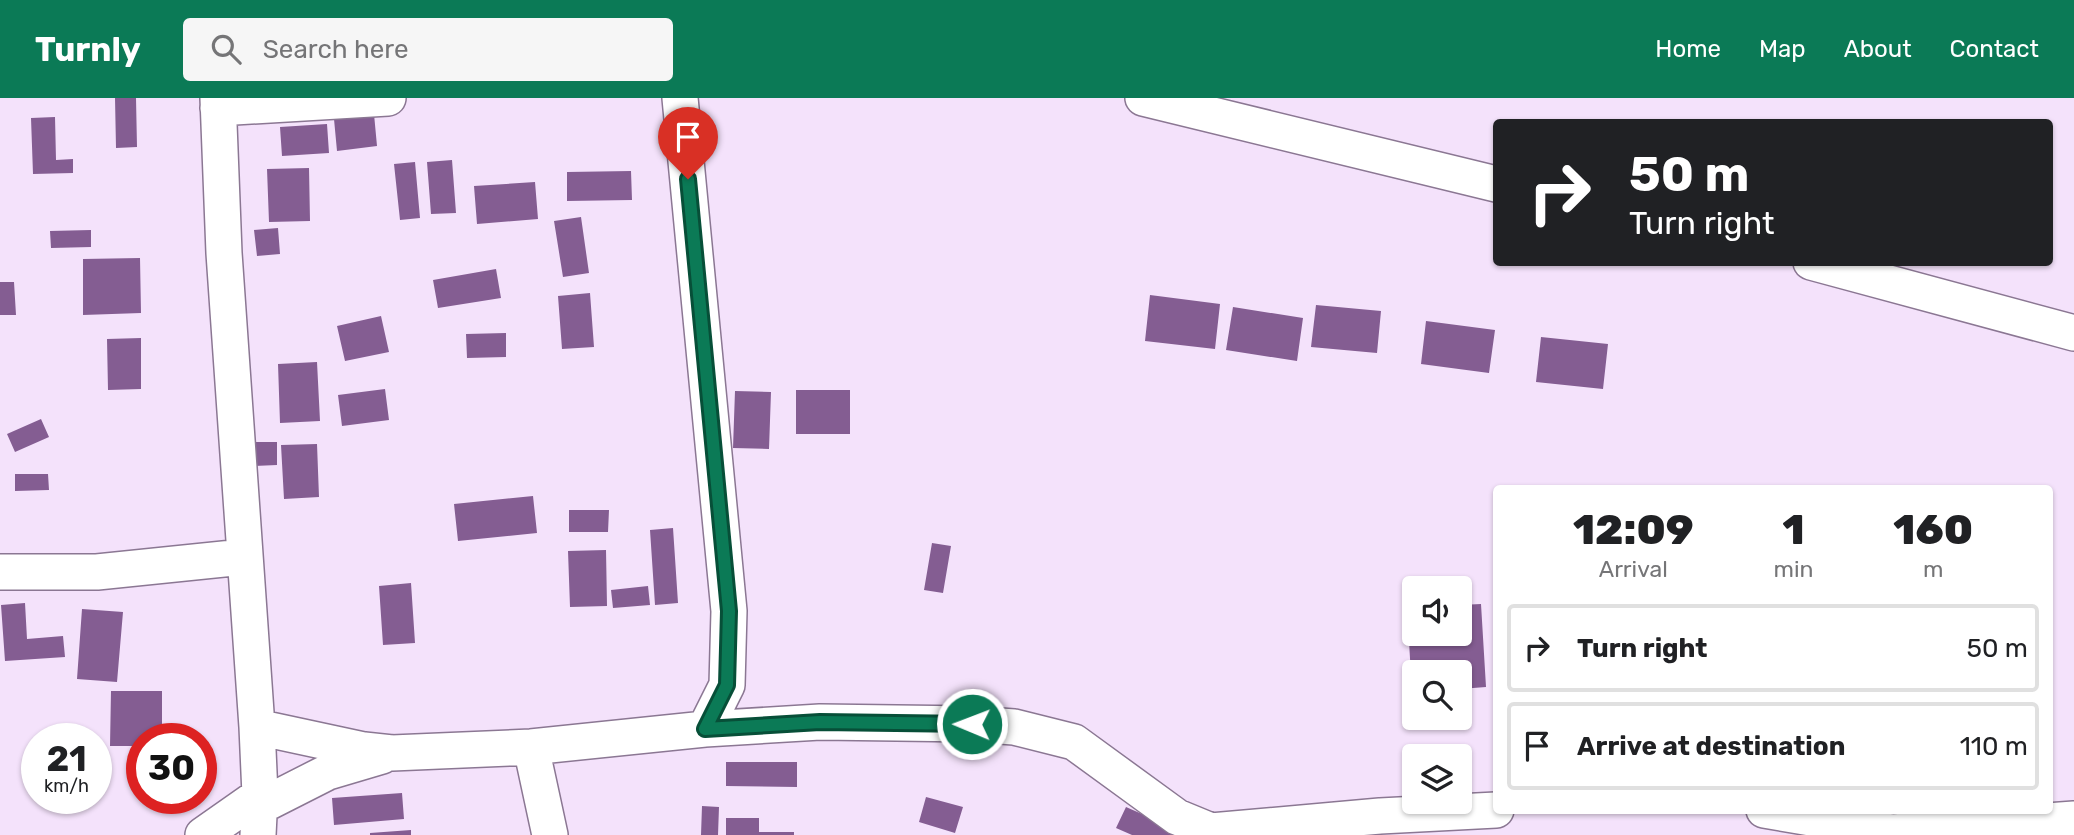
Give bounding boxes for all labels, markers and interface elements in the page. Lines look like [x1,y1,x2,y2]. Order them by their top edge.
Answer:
search box [183,18,673,81]
text: Turnly [35,30,141,69]
icon: search [207,30,245,68]
text: Search here [263,34,409,65]
text: Home [1655,35,1721,63]
text: Map [1759,35,1806,63]
text: About [1844,35,1912,63]
text: Contact [1950,35,2039,63]
pin [658,107,718,179]
icon: arrive [669,118,707,156]
text: 50 m [1629,145,1749,203]
icon: right [1514,147,1605,238]
text: Turn right [1629,204,1774,242]
text: 12:09 [1573,505,1694,555]
text: 1 [1782,505,1805,555]
text: 160 [1893,505,1973,555]
text: Arrival [1599,555,1668,583]
text: min [1773,555,1813,583]
text: m [1923,555,1943,583]
map controls [1402,576,1472,814]
button: sound [1402,576,1472,646]
icon: right [1518,629,1556,667]
text: Turn right [1577,633,1707,664]
text: 50 m [1967,633,2028,664]
button: search [1402,660,1472,730]
position arrow [935,687,1009,761]
speed limit sign: 30 [126,723,217,814]
icon: arrive [1518,727,1556,765]
text: Arrive at destination [1577,731,1845,762]
text: 110 m [1960,731,2028,762]
text: 21 [46,738,87,780]
button: layers [1402,744,1472,814]
text: km/h [44,775,89,797]

